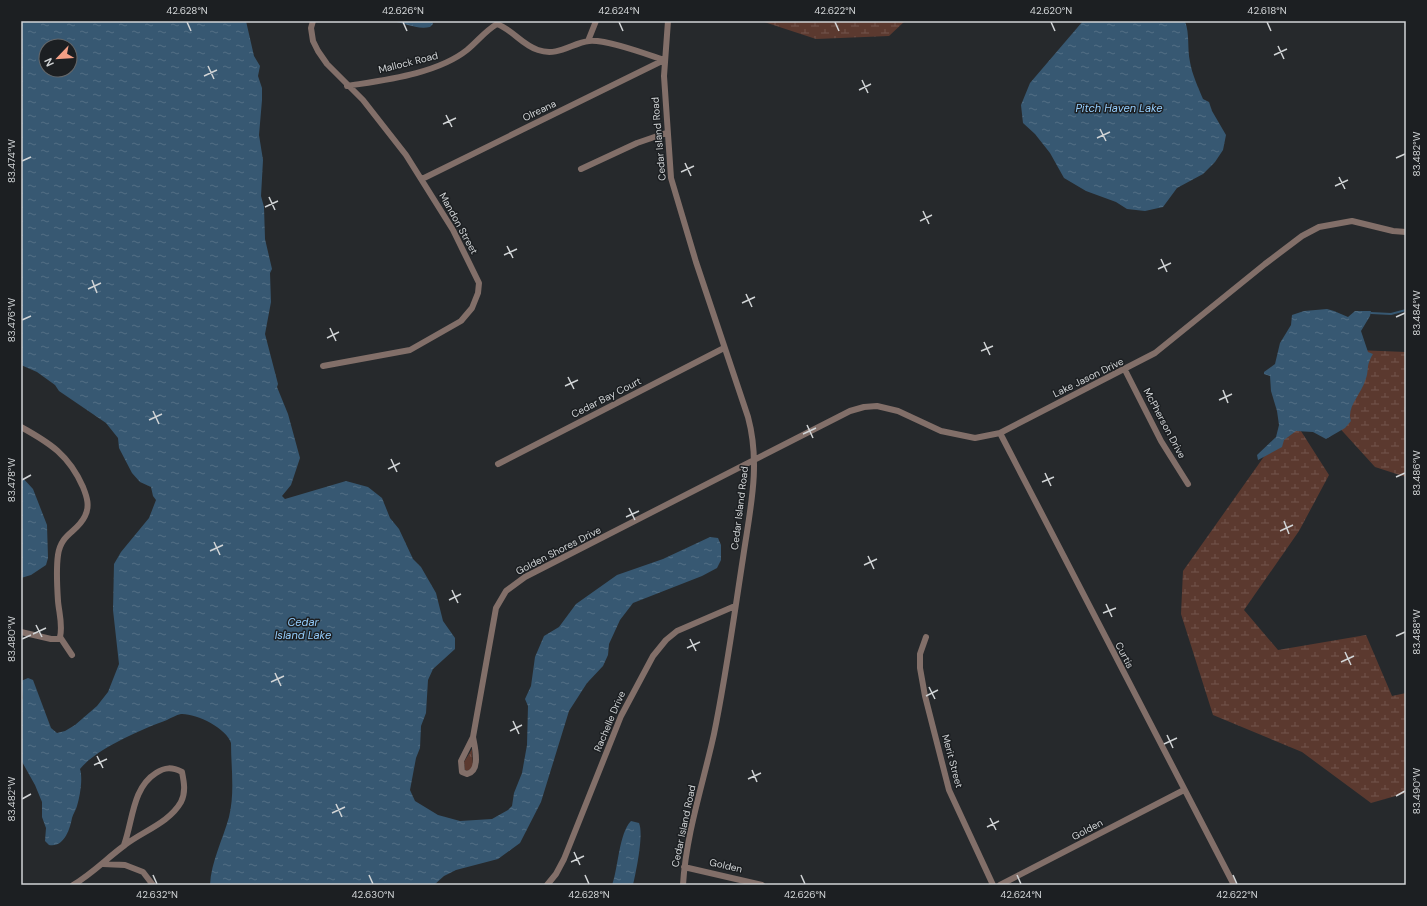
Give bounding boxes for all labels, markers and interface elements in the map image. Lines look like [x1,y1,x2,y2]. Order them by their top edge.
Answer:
text: 42.628°N [166,4,208,17]
text: 42.626°N [382,4,424,17]
text: 42.624°N [598,4,640,17]
text: 42.622°N [814,4,856,17]
text: 42.620°N [1030,4,1072,17]
text: 42.618°N [1247,4,1287,17]
north arrow [38,38,78,78]
street label: Mallock Road [377,49,439,76]
text: N [41,56,57,69]
street label: Olreana [520,97,558,124]
street label: Cedar Island Road [648,97,669,181]
water label: Pitch Haven Lake [1075,101,1163,115]
text: 83.482°W [1410,131,1423,176]
text: 83.474°W [5,139,18,183]
street label: Mandon Street [436,190,481,256]
text: 83.484°W [1410,290,1423,336]
text: 83.476°W [5,297,18,342]
street label: Lake Jason Drive [1051,355,1126,400]
street label: Cedar Bay Court [569,374,644,421]
street label: McPherson Drive [1140,386,1189,461]
text: 83.486°W [1410,450,1423,496]
text: 83.478°W [5,457,18,502]
street label: Cedar Island Road [728,466,751,550]
street label: Golden Shores Drive [513,523,603,578]
text: 83.488°W [1410,609,1423,655]
water label: Cedar Island Lake [275,615,331,642]
text: 83.480°W [5,616,18,662]
street label: Curtis [1112,640,1137,671]
street label: Rachelle Drive [591,689,628,754]
street label: Merit Street [939,733,966,789]
text: 83.490°W [1410,768,1423,814]
text: 83.482°W [5,776,18,821]
street label: Cedar Island Road [668,784,699,868]
street label: Golden [1069,816,1105,843]
street label: Golden [708,855,744,876]
text: 42.632°N [136,888,178,901]
text: 42.630°N [352,888,395,901]
text: 42.628°N [568,888,610,901]
text: 42.626°N [784,888,826,901]
text: 42.624°N [1000,888,1042,901]
text: 42.622°N [1216,888,1258,901]

